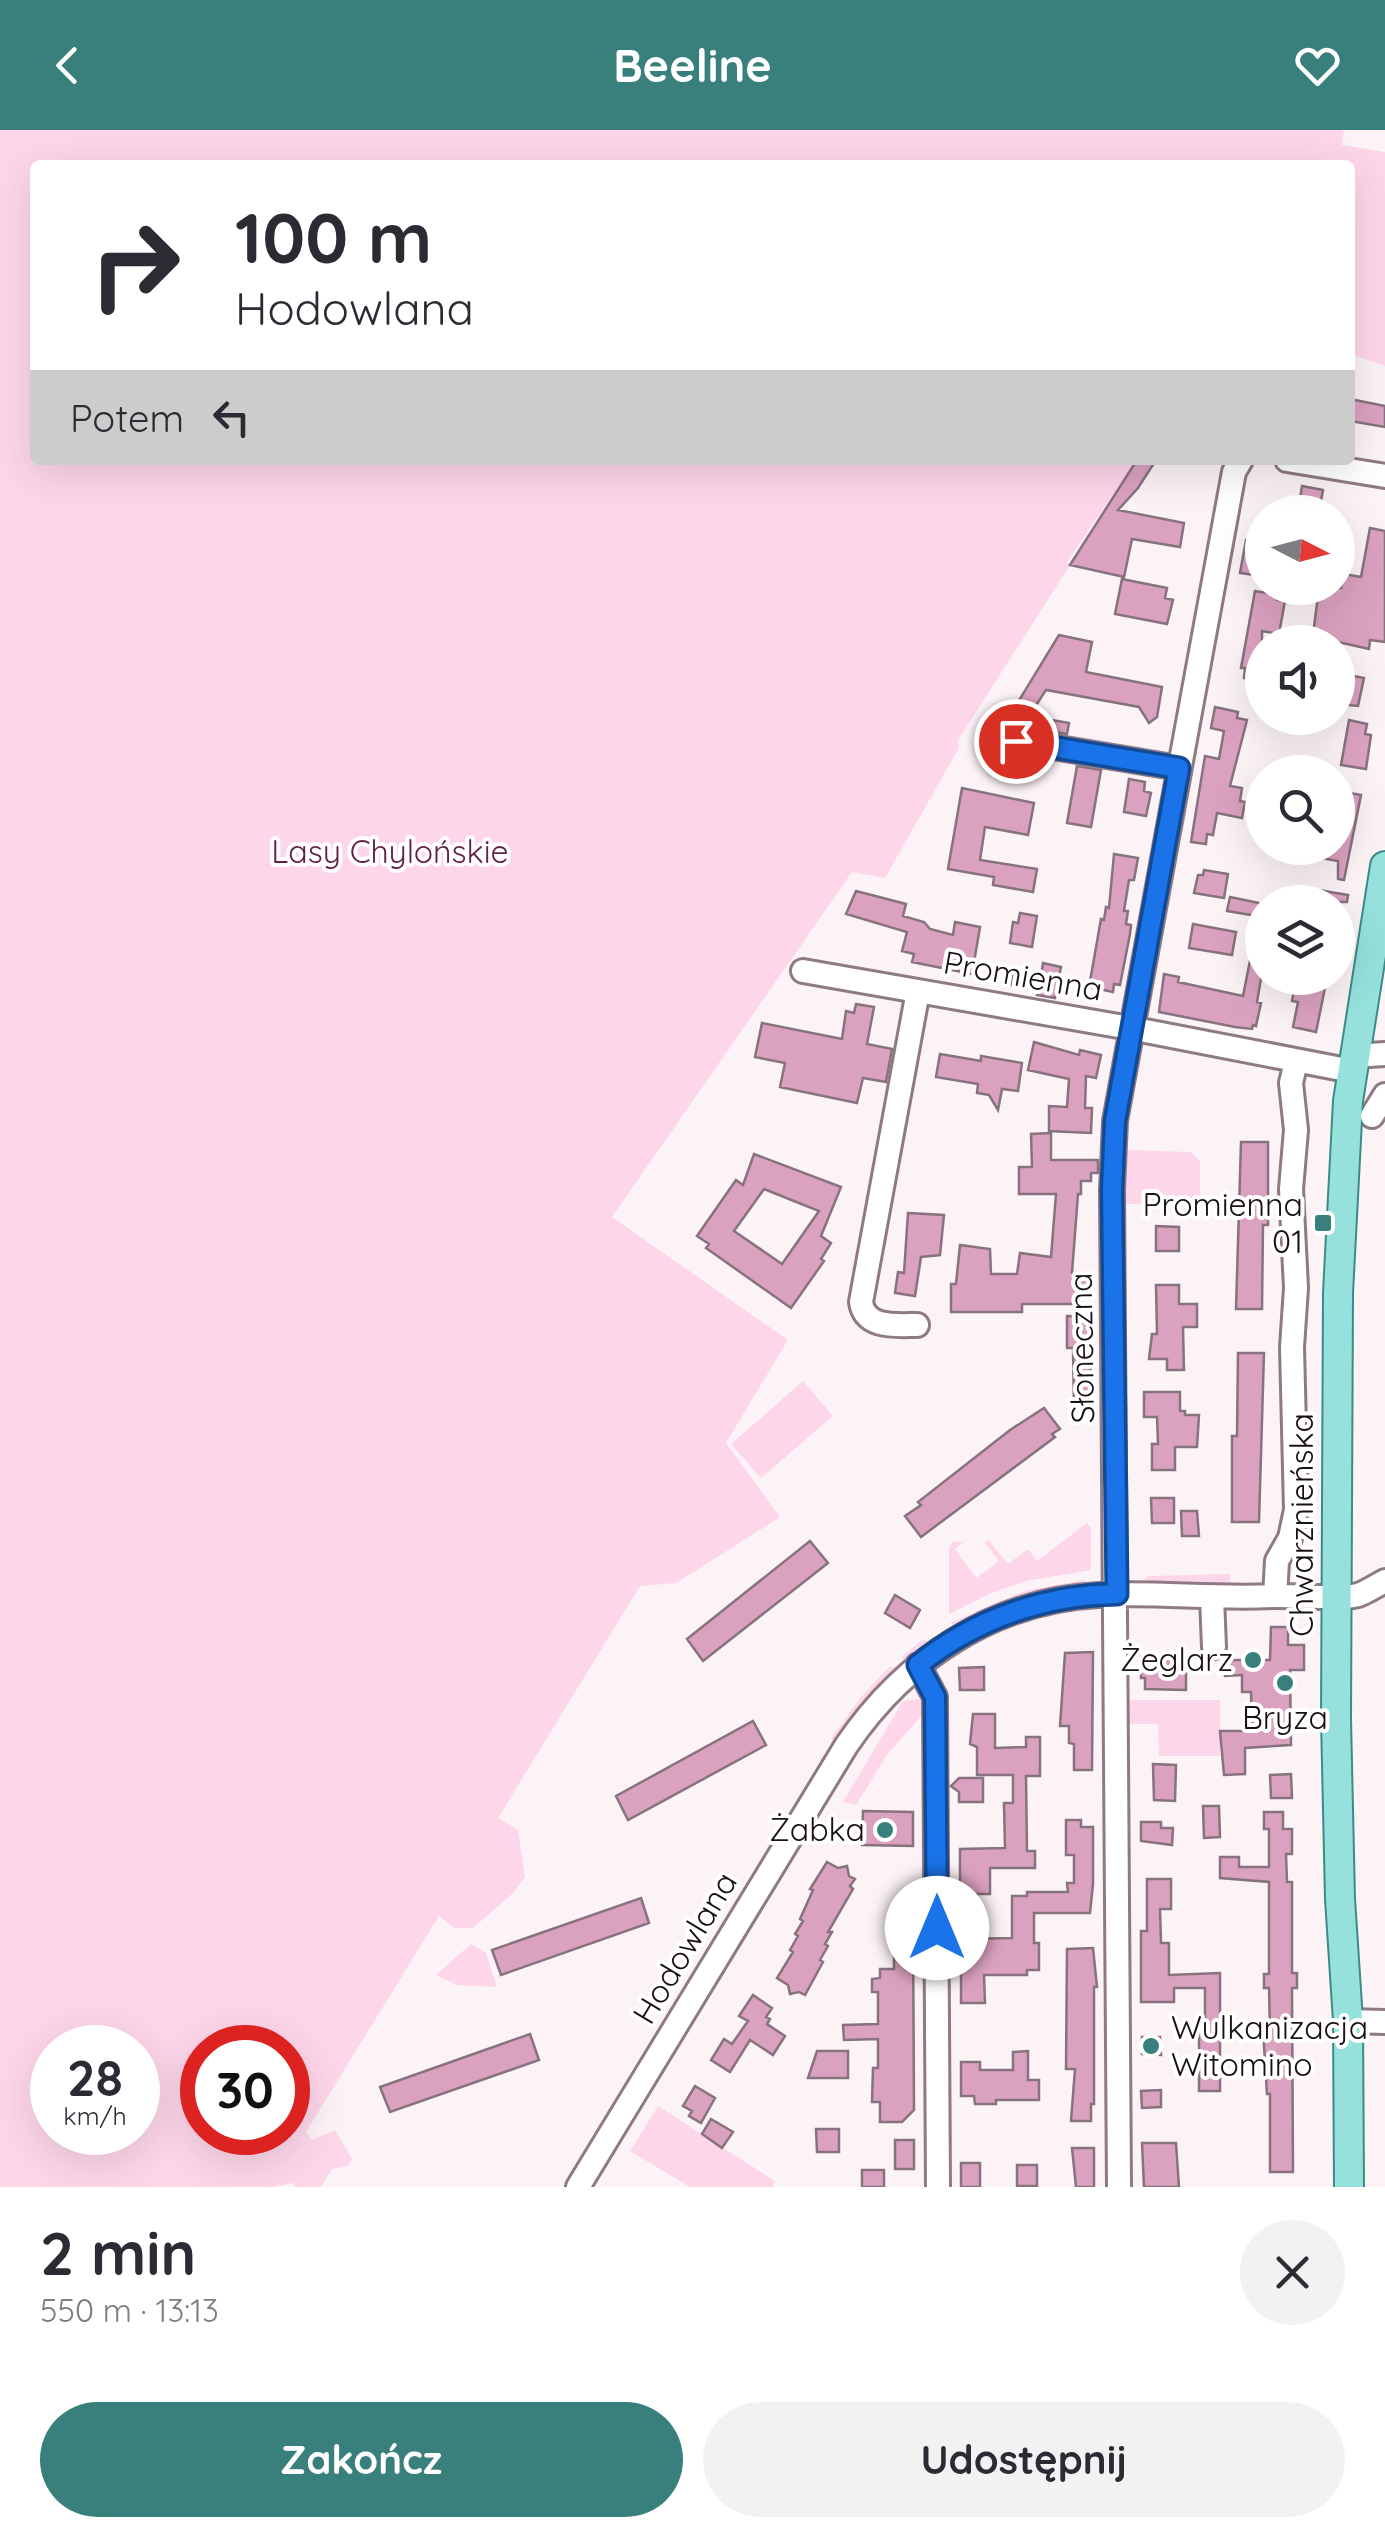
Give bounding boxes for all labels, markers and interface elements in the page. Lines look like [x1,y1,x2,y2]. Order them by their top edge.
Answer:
text: Beeline [613,37,772,93]
icon: back [40,38,95,93]
icon: heart [1290,38,1345,93]
text: 100 m [235,193,432,281]
icon: right [70,200,200,330]
text: Hodowlana [235,280,474,336]
icon: left [204,390,259,445]
text: Potem [70,394,184,442]
north arrow [1245,495,1355,605]
map controls [1245,495,1355,995]
button: sound [1245,625,1355,735]
pin [974,699,1059,784]
icon: arrive [989,714,1044,769]
button: search [1245,755,1355,865]
park label: Lasy Chylońskie [271,831,509,871]
button: layers [1245,885,1355,995]
street label: Promienna [941,941,1106,1009]
place label: Promienna 01 [1142,1184,1303,1261]
marker: Promienna 01 [1312,1212,1334,1234]
street label: Słoneczna [1060,1272,1102,1424]
street label: Chwarznieńska [1281,1413,1321,1637]
place label: Żeglarz [1120,1639,1233,1679]
marker: Żeglarz [1242,1649,1264,1671]
marker: Bryza [1274,1672,1296,1694]
place label: Bryza [1242,1697,1328,1737]
place label: Żabka [769,1809,865,1849]
marker: Żabka [874,1819,896,1841]
street label: Hodowlana [623,1864,745,2031]
position arrow [885,1876,989,1980]
place label: Wulkanizacja Witomino [1171,2007,1368,2084]
speed limit sign: 30 [180,2025,310,2155]
marker: Wulkanizacja Witomino [1140,2035,1162,2057]
text: 28 [67,2046,123,2109]
text: km/h [63,2100,127,2131]
text: 2 min [40,2215,196,2290]
button: close [1240,2220,1345,2325]
text: 550 m · 13:13 [40,2290,219,2330]
button: Zakończ [40,2402,683,2517]
button: Udostępnij [703,2402,1345,2517]

